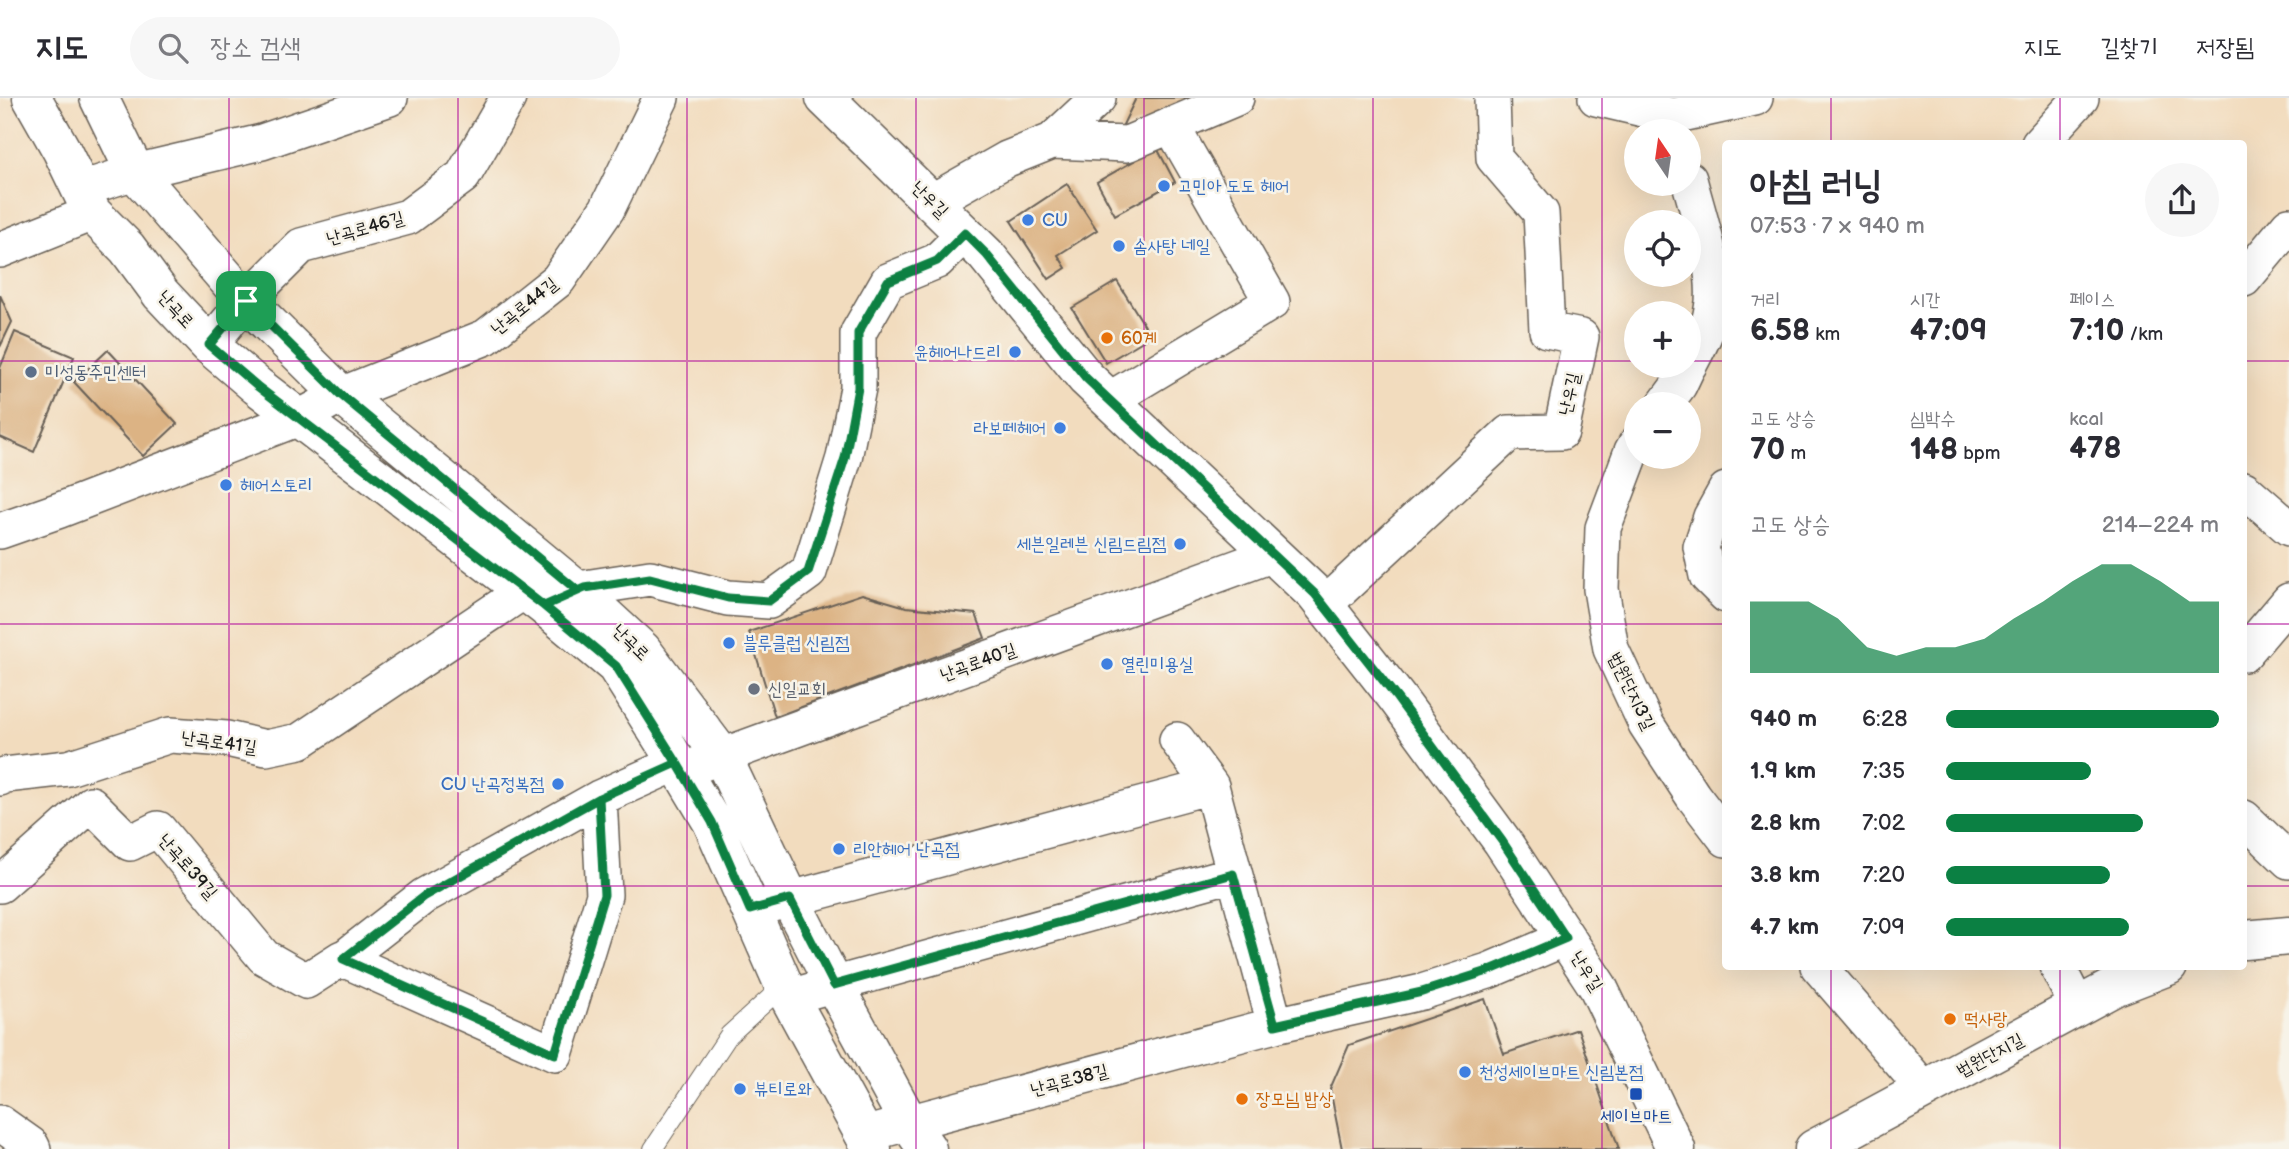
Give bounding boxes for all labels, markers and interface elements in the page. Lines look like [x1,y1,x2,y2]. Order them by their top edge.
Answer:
search box [130,17,620,80]
text: 지도 [35,28,88,68]
icon: search [154,29,192,67]
text: 장소 검색 [210,33,301,64]
text: 지도 [2024,33,2062,62]
text: 길찾기 [2100,33,2158,62]
text: 저장됨 [2196,33,2254,62]
north arrow [1624,119,1701,196]
map controls [1624,119,1701,469]
text: 아침 러닝 [1750,163,1883,208]
button: share [2145,163,2219,237]
place label: 고민아 도도 헤어 [1178,176,1289,197]
street label: 난우길 [907,177,953,223]
marker: 고민아 도도 헤어 [1156,178,1172,194]
street label: 난곡로46길 [324,207,407,250]
place label: CU [1042,210,1068,231]
button: locate [1624,210,1701,287]
marker: CU [1020,212,1036,228]
text: 07:53 · 7 × 940 m [1750,212,1925,240]
place label: 솜사탕 네일 [1133,236,1211,257]
marker: 솜사탕 네일 [1111,238,1127,254]
pin [216,271,276,331]
street label: 난곡로44길 [487,273,562,340]
icon: arrive [227,282,265,320]
street label: 난곡로 [153,286,198,333]
text: 거리 [1750,289,1781,312]
text: 시간 [1910,289,1940,312]
text: 페이스 [2069,289,2115,312]
button: + [1624,301,1701,378]
text: 6.58 [1750,313,1810,349]
text: 47:09 [1910,313,1987,349]
text: 7:10 [2069,313,2124,349]
text: km [1810,323,1840,346]
text: /km [2124,323,2163,346]
place label: 60계 [1121,328,1157,349]
marker: 60계 [1099,330,1115,346]
place label: 윤헤어나드리 [914,342,1001,363]
marker: 윤헤어나드리 [1007,344,1023,360]
place label: 미성동주민센터 [45,362,146,383]
marker: 미성동주민센터 [23,364,39,380]
street label: 난우길 [1555,370,1584,418]
button: − [1624,392,1701,469]
text: 고도 상승 [1750,408,1816,431]
text: 심박수 [1910,408,1956,431]
text: kcal [2069,408,2103,431]
place label: 라보떼헤어 [974,418,1046,439]
marker: 라보떼헤어 [1052,420,1068,436]
text: 478 [2069,431,2122,467]
text: 70 [1750,432,1785,468]
text: 148 [1910,432,1958,468]
text: m [1785,442,1806,465]
text: bpm [1958,442,2001,465]
place label: 헤어스토리 [240,475,312,496]
marker: 헤어스토리 [218,477,234,493]
text: 고도 상승 [1750,511,1830,539]
text: 214–224 m [2102,511,2219,539]
place label: 세븐일레븐 신림드림점 [1016,534,1167,555]
marker: 세븐일레븐 신림드림점 [1172,536,1188,552]
street label: 난곡로 [608,620,653,665]
place label: 블루클럽 신림점 [743,633,850,654]
marker: 블루클럽 신림점 [721,635,737,651]
street label: 난곡로40길 [937,639,1020,686]
street label: 법원단지3길 [1604,649,1660,734]
place label: 열린미용실 [1121,654,1194,675]
marker: 열린미용실 [1099,656,1115,672]
place label: 신일교회 [768,679,826,700]
marker: 신일교회 [746,681,762,697]
text: 940 m [1750,705,1817,733]
text: 6:28 [1862,705,1908,733]
street label: 난곡로41길 [180,727,258,758]
text: 1.9 km [1750,757,1816,785]
text: 7:35 [1862,757,1905,785]
place label: CU 난곡정복점 [441,774,545,795]
marker: CU 난곡정복점 [550,776,566,792]
text: 2.8 km [1750,809,1821,837]
text: 7:02 [1862,809,1905,837]
street label: 난곡로39길 [154,829,222,904]
place label: 리안헤어 난곡점 [853,839,960,860]
marker: 리안헤어 난곡점 [831,841,847,857]
text: 3.8 km [1750,861,1820,889]
text: 7:20 [1862,861,1905,889]
text: 4.7 km [1750,913,1819,941]
text: 7:09 [1862,913,1905,941]
street label: 난우길 [1566,947,1607,996]
place label: 떡사랑 [1964,1009,2008,1030]
marker: 떡사랑 [1942,1011,1958,1027]
street label: 법원단지길 [1953,1029,2028,1082]
street label: 난곡로38길 [1028,1060,1111,1101]
place label: 천성세이브마트 신림본점 [1479,1062,1644,1083]
marker: 천성세이브마트 신림본점 [1457,1064,1473,1080]
place label: 뷰티로와 [754,1079,812,1100]
marker: 뷰티로와 [732,1081,748,1097]
marker: 세이브마트 [1628,1086,1644,1102]
place label: 장모님 밥상 [1256,1089,1334,1110]
marker: 장모님 밥상 [1234,1091,1250,1107]
place label: 세이브마트 [1600,1106,1672,1127]

